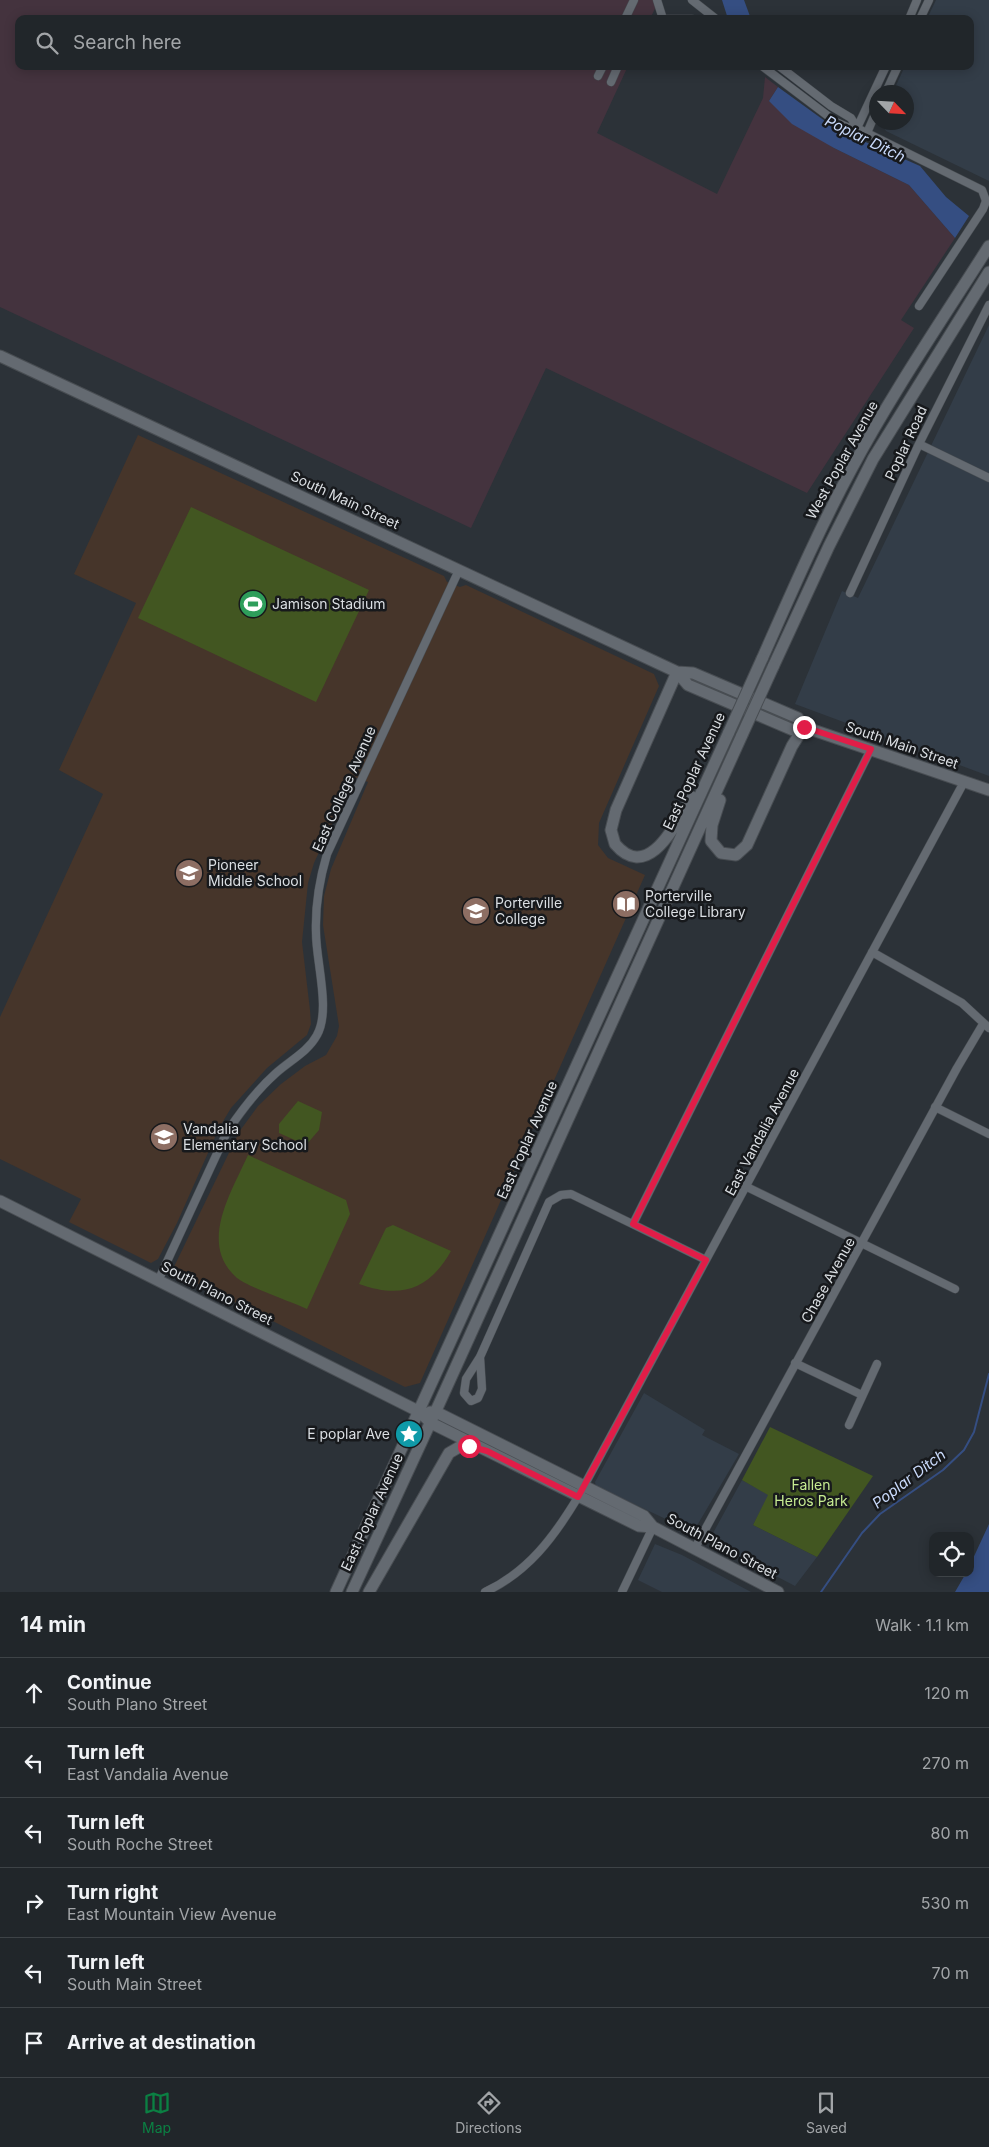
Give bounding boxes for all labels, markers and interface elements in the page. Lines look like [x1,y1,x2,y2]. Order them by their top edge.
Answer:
search box [15,15,974,70]
icon: search [33,29,61,57]
text: Search here [73,31,182,54]
north arrow [869,85,914,130]
water label: Poplar Ditch [822,111,909,166]
street label: West Poplar Avenue [802,398,881,522]
street label: Poplar Road [881,403,930,483]
street label: South Main Street [288,467,403,532]
sports icon: Jamison Stadium [238,589,268,619]
place label: Jamison Stadium [272,595,386,612]
street label: East Poplar Avenue [659,709,728,832]
route end [793,716,816,739]
street label: South Main Street [844,717,961,772]
street label: East College Avenue [308,723,379,854]
place label: Pioneer Middle School [208,856,302,889]
school or university icon: Pioneer Middle School [174,858,204,888]
place label: Porterville College Library [645,887,746,920]
library icon: Porterville College Library [611,889,641,919]
place label: Porterville College [495,894,562,927]
school or university icon: Porterville College [461,896,491,926]
street label: East Vandalia Avenue [721,1065,802,1198]
street label: East Poplar Avenue [493,1078,560,1202]
place label: Vandalia Elementary School [183,1120,307,1153]
school or university icon: Vandalia Elementary School [149,1122,179,1152]
street label: Chase Avenue [797,1234,858,1325]
street label: South Plano Street [159,1257,276,1328]
place icon: E poplar Ave [394,1419,424,1449]
place label: E poplar Ave [307,1425,390,1442]
route start [458,1435,481,1458]
water label: Poplar Ditch [868,1445,949,1512]
street label: East Poplar Avenue [337,1450,406,1573]
park label: Fallen Heros Park [774,1476,848,1509]
street label: South Plano Street [664,1509,781,1582]
map controls [929,1532,974,1577]
button: locate [929,1532,974,1577]
text: 14 min [20,1612,86,1637]
text: Walk · 1.1 km [875,1615,969,1635]
text: Continue [67,1671,152,1694]
icon: ahead [20,1679,48,1707]
text: 120 m [924,1683,969,1703]
text: South Plano Street [67,1694,207,1714]
text: Turn left [67,1741,145,1764]
icon: left [20,1749,48,1777]
text: 270 m [922,1753,969,1773]
text: East Vandalia Avenue [67,1764,229,1784]
text: Turn left [67,1811,145,1834]
icon: left [20,1819,48,1847]
text: 80 m [930,1823,969,1843]
text: South Roche Street [67,1834,213,1854]
text: Turn right [67,1881,158,1904]
icon: right [20,1889,48,1917]
text: 530 m [921,1893,969,1913]
text: East Mountain View Avenue [67,1904,277,1924]
text: Turn left [67,1951,145,1974]
icon: left [20,1959,48,1987]
text: 70 m [932,1963,969,1983]
text: South Main Street [67,1974,202,1994]
icon: arrive [20,2029,48,2057]
text: Arrive at destination [67,2031,256,2054]
tab: Map [142,2089,171,2136]
tab: Directions [455,2089,522,2136]
tab: Saved [806,2089,847,2136]

